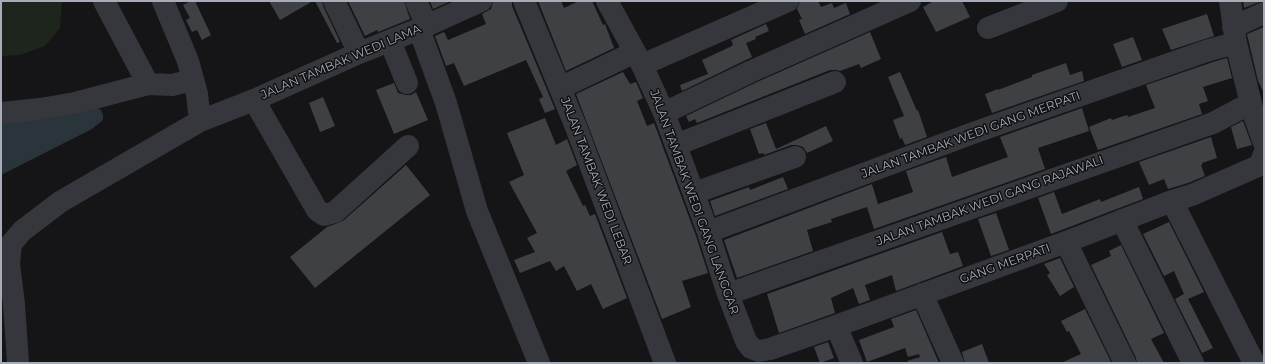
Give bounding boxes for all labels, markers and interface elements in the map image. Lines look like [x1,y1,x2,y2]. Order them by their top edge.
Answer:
street label: JALAN TAMBAK WEDI LAMA [259,22,423,102]
street label: JALAN TAMBAK WEDI GANG LANGGAR [647,88,741,316]
street label: JALAN TAMBAK WEDI GANG MERPATI [860,89,1082,181]
street label: JALAN TAMBAK WEDI LEBAR [557,95,635,267]
street label: JALAN TAMBAK WEDI GANG RAJAWALI [875,153,1105,249]
street label: GANG MERPATI [958,241,1052,287]

